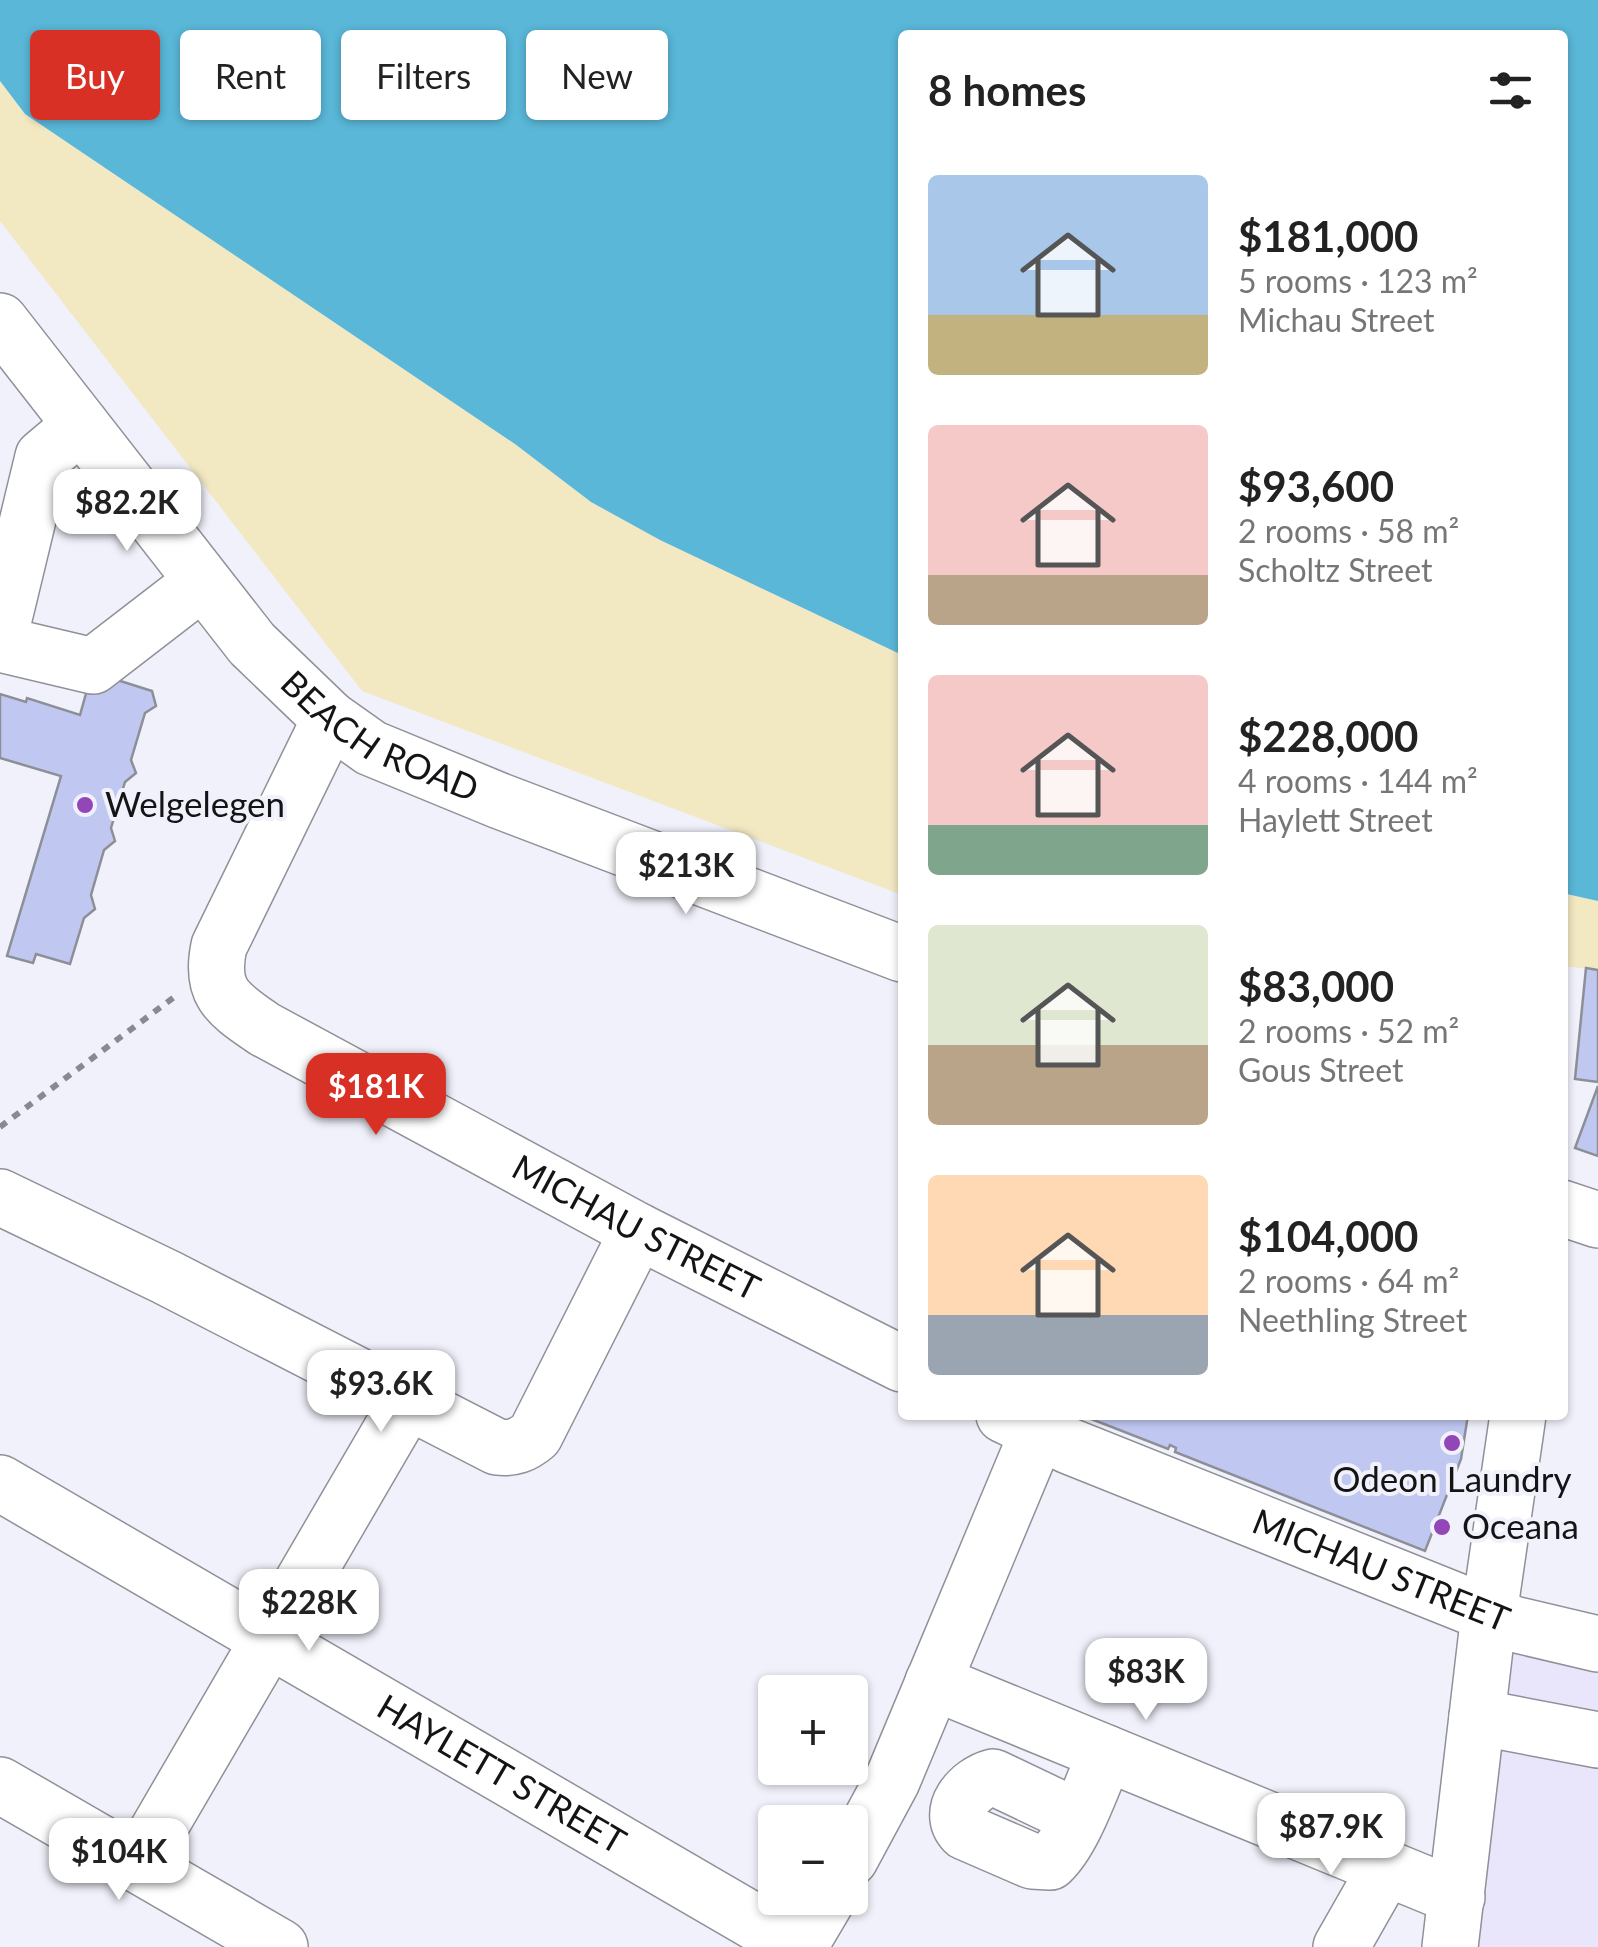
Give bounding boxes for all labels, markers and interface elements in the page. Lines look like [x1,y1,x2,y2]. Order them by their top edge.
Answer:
chip: Buy [30,30,160,120]
chip: Rent [180,30,321,120]
chip: Filters [341,30,506,120]
chip: New [526,30,668,120]
icon: filters [1483,63,1538,118]
text: 8 homes [928,65,1086,115]
text: $181,000 [1238,211,1418,261]
icon: home [1008,215,1128,335]
text: 5 rooms · 123 m² [1238,261,1478,300]
text: Michau Street [1238,300,1434,339]
text: $93,600 [1238,461,1394,511]
icon: home [1008,465,1128,585]
pin: $82.2K [46,469,208,554]
text: $82.2K [75,482,179,521]
text: 2 rooms · 58 m² [1238,511,1459,550]
text: Scholtz Street [1238,550,1432,589]
street label: BEACH ROAD [274,661,485,809]
text: $228,000 [1238,711,1418,761]
icon: home [1008,715,1128,835]
text: 4 rooms · 144 m² [1238,761,1478,800]
place label: Welgelegen [105,782,285,824]
marker: Welgelegen [74,794,96,816]
text: Haylett Street [1238,800,1433,839]
pin: $213K [616,832,756,917]
text: $213K [638,845,734,884]
text: $83,000 [1238,961,1394,1011]
icon: home [1008,965,1128,1085]
text: 2 rooms · 52 m² [1238,1011,1459,1050]
text: Gous Street [1238,1050,1403,1089]
pin: $181K [306,1053,446,1138]
text: $181K [328,1066,424,1105]
street label: MICHAU STREET [506,1144,768,1308]
text: $104,000 [1238,1211,1418,1261]
icon: home [1008,1215,1128,1335]
text: 2 rooms · 64 m² [1238,1261,1459,1300]
text: Neethling Street [1238,1300,1467,1339]
pin: $93.6K [300,1350,462,1435]
text: $93.6K [329,1363,433,1402]
marker: Odeon Laundry [1441,1432,1463,1454]
place label: Odeon Laundry [1333,1457,1571,1499]
street label: MICHAU STREET [1247,1499,1517,1639]
place label: Oceana [1462,1504,1579,1546]
marker: Oceana [1431,1516,1453,1538]
pin: $228K [239,1569,379,1654]
text: $228K [261,1582,357,1621]
pin: $83K [1087,1638,1205,1723]
text: $83K [1107,1651,1185,1690]
map controls [758,1675,868,1915]
button: + [758,1675,868,1785]
street label: HAYLETT STREET [371,1684,634,1862]
pin: $87.9K [1250,1793,1412,1878]
button: − [758,1805,868,1915]
text: $87.9K [1279,1806,1383,1845]
pin: $104K [49,1818,189,1903]
text: $104K [71,1831,167,1870]

